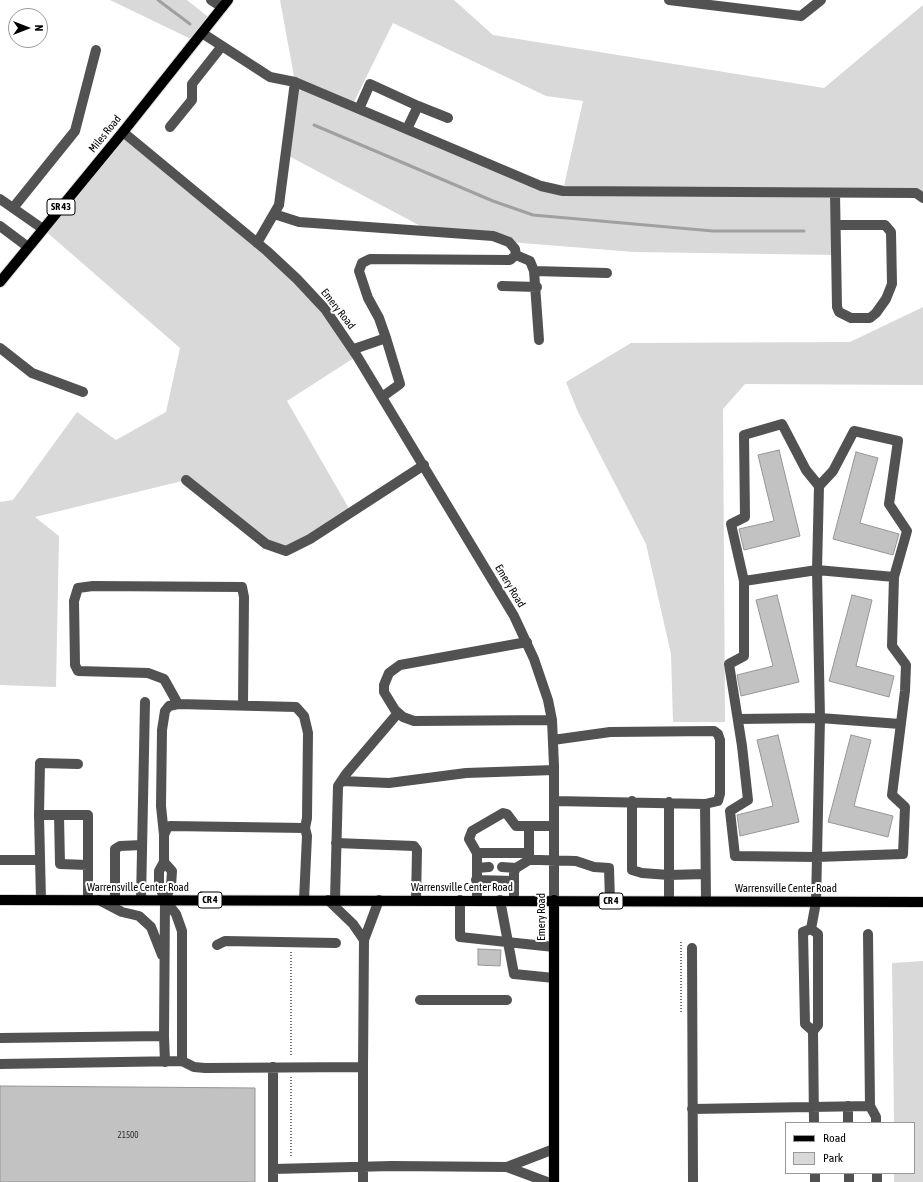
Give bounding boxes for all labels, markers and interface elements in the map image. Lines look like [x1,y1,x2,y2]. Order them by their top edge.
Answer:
north arrow [8,8,48,48]
text: N [33,25,45,31]
street label: Miles Road [86,113,124,155]
road number: SR 43 [47,199,75,215]
street label: Emery Road [318,286,358,332]
street label: Emery Road [492,562,528,610]
street label: Warrensville Center Road [87,881,189,895]
street label: Warrensville Center Road [411,881,513,895]
street label: Warrensville Center Road [735,882,837,896]
road number: CR 4 [198,892,222,908]
street label: Emery Road [535,893,549,941]
road number: CR 4 [599,893,623,909]
legend [785,1122,915,1174]
house number: 21500 [117,1130,139,1140]
text: Road [823,1131,846,1145]
text: Park [823,1151,843,1165]

